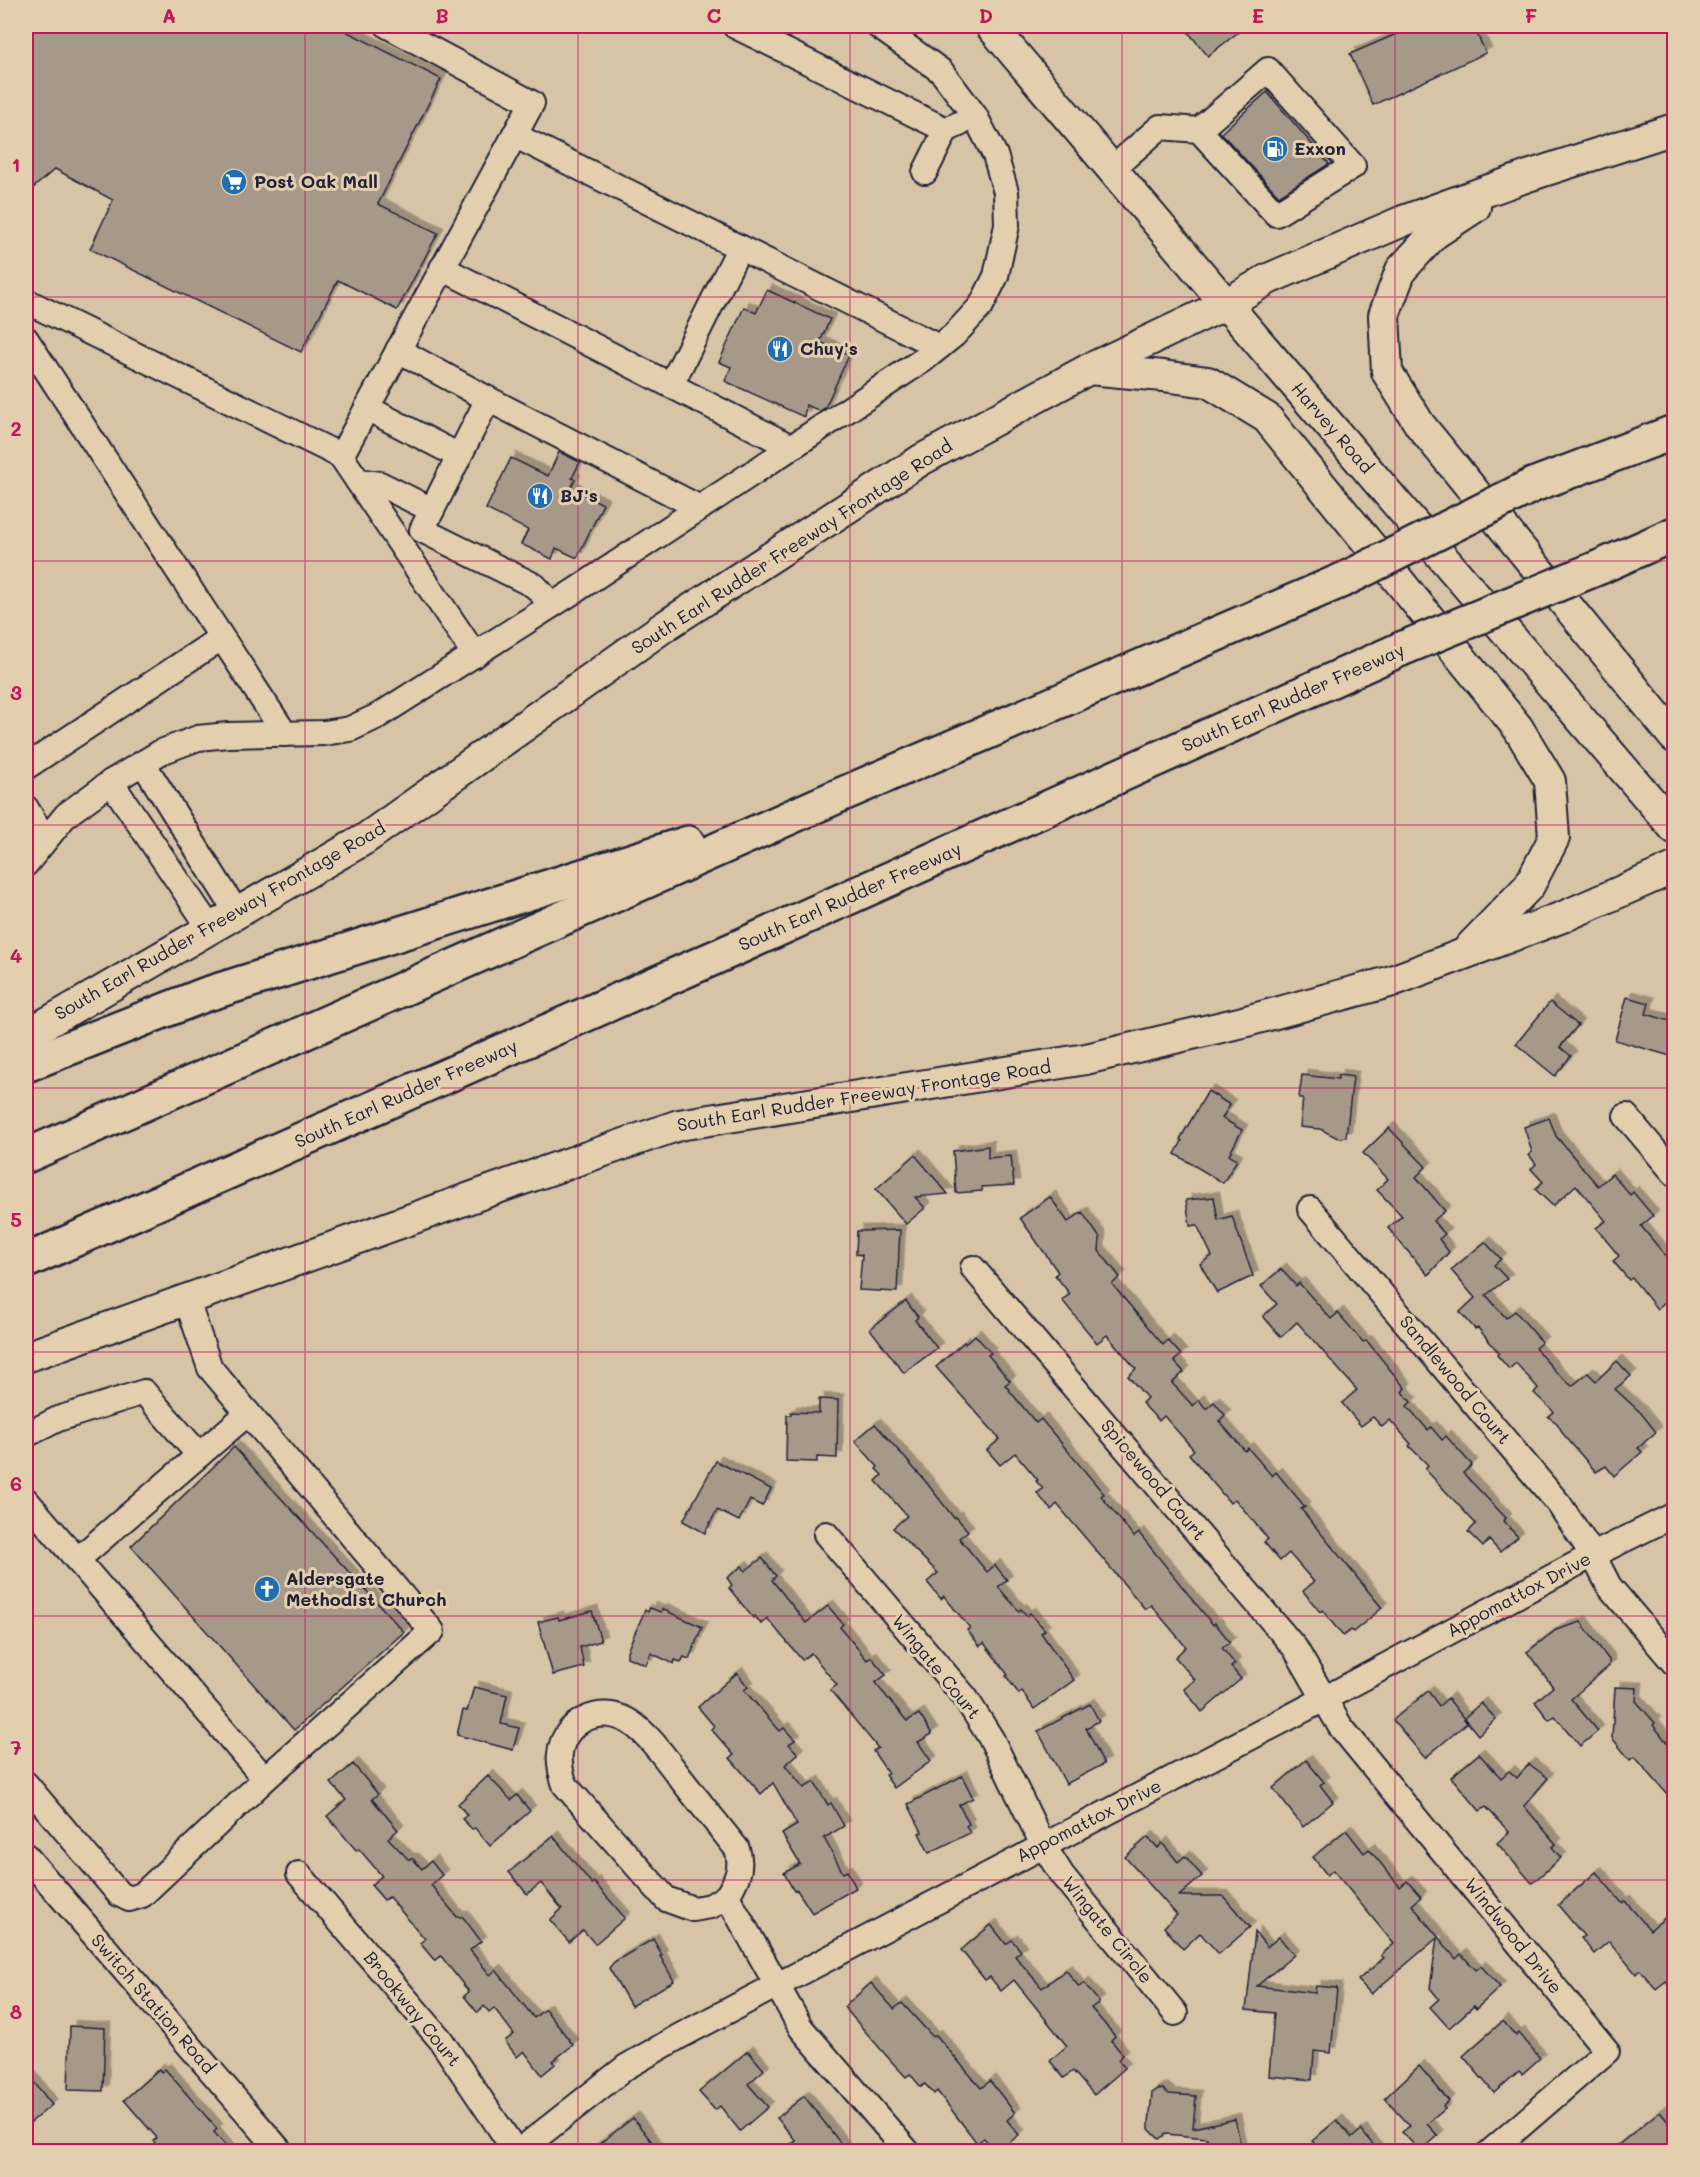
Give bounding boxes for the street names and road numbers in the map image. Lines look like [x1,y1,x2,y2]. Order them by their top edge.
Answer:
street label: Harvey Road [1286,377,1379,478]
street label: South Earl Rudder Freeway Frontage Road [626,433,957,659]
street label: South Earl Rudder Freeway [1177,637,1408,757]
street label: South Earl Rudder Freeway Frontage Road [50,815,389,1025]
street label: South Earl Rudder Freeway [734,836,965,956]
street label: South Earl Rudder Freeway [290,1033,521,1153]
street label: South Earl Rudder Freeway Frontage Road [675,1054,1053,1136]
street label: Sandlewood Court [1395,1310,1517,1449]
street label: Spicewood Court [1096,1414,1212,1545]
street label: Appomattox Drive [1442,1546,1595,1642]
street label: Wingate Court [887,1609,986,1724]
street label: Appomattox Drive [1012,1773,1165,1867]
street label: Wingate Circle [1057,1871,1158,1988]
street label: Windwood Drive [1460,1872,1568,1998]
street label: Switch Station Road [86,1928,221,2078]
street label: Brookway Court [359,1946,467,2071]

